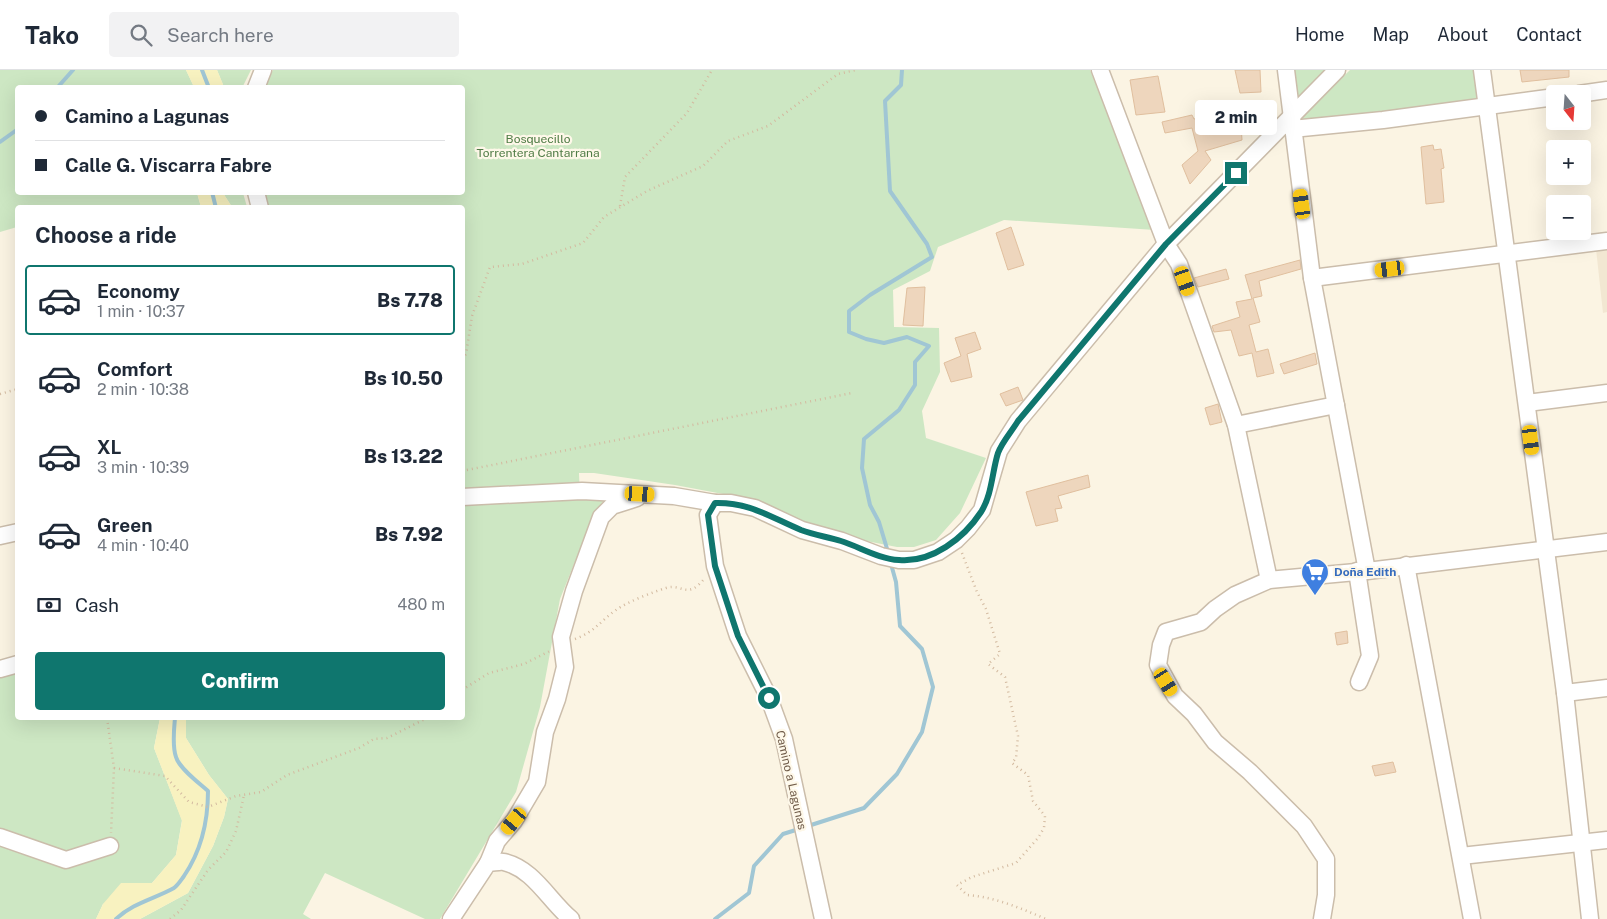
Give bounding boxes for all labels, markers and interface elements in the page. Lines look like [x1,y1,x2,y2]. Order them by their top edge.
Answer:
search box [109,12,459,57]
text: Tako [25,21,79,49]
icon: search [127,21,155,49]
text: Search here [167,24,274,46]
text: Home [1295,24,1345,45]
text: Map [1373,24,1409,45]
text: About [1437,24,1488,45]
text: Contact [1516,24,1582,45]
north arrow [1546,85,1591,130]
map controls [1546,85,1591,240]
callout: 2 min [1195,101,1277,136]
text: Camino a Lagunas [65,105,229,127]
text: 2 min [1215,108,1257,127]
park label: Bosquecillo Torrentera Cantarrana [476,132,600,160]
button: + [1546,140,1591,185]
text: Calle G. Viscarra Fabre [65,154,272,176]
route end [1225,162,1247,184]
car [1292,188,1311,220]
button: − [1546,195,1591,240]
text: Choose a ride [35,222,177,248]
car [1374,260,1405,278]
car [1173,264,1196,298]
icon: car [37,278,82,323]
text: Economy [97,280,180,302]
text: Bs 7.78 [377,289,443,311]
text: 1 min · 10:37 [97,302,185,321]
icon: car [37,356,82,401]
text: Comfort [97,358,173,380]
text: Bs 10.50 [364,367,443,389]
text: 2 min · 10:38 [97,380,189,399]
car [1521,424,1540,456]
icon: car [37,434,82,479]
text: XL [97,436,122,458]
text: Bs 13.22 [364,445,443,467]
text: 3 min · 10:39 [97,458,189,477]
car [624,486,655,502]
icon: car [37,512,82,557]
text: Green [97,514,152,536]
text: Bs 7.92 [375,523,443,545]
text: 4 min · 10:40 [97,536,189,555]
supermarket icon: Doña Edith [1300,557,1330,596]
place label: Doña Edith [1334,565,1396,579]
icon: cash [35,591,63,619]
text: Cash [75,594,119,616]
text: 480 m [397,595,445,614]
button: Confirm [35,652,445,710]
car [1151,665,1180,699]
route start [758,687,780,709]
street label: Camino a Lagunas [773,729,809,831]
car [498,805,529,837]

